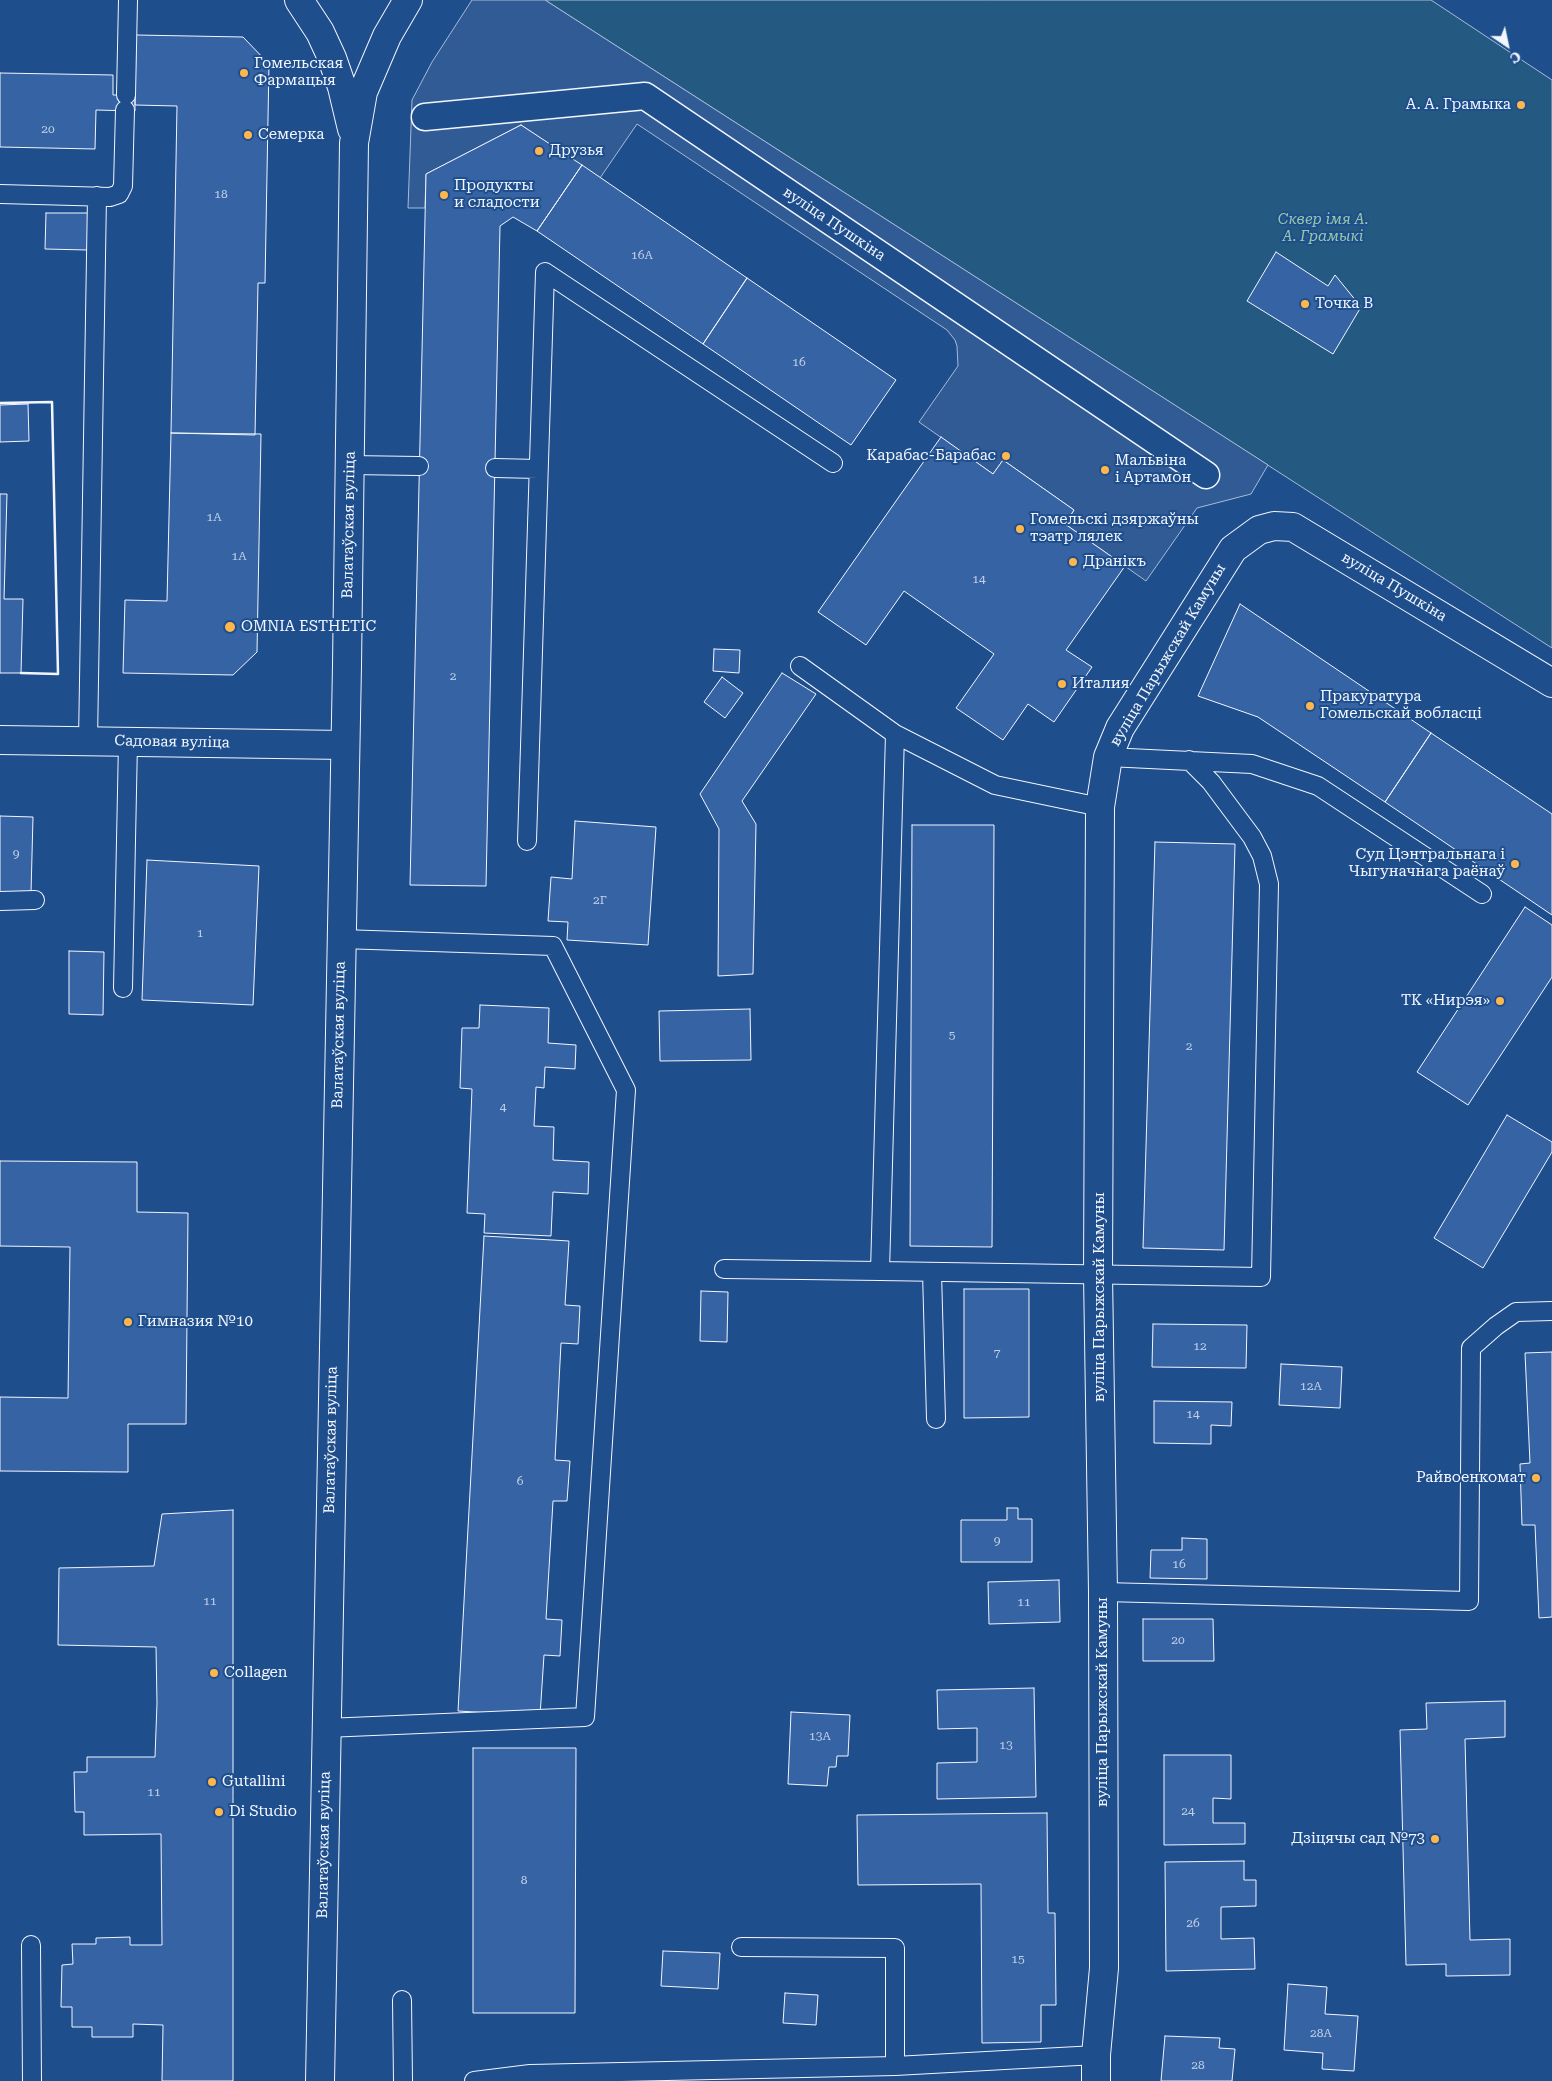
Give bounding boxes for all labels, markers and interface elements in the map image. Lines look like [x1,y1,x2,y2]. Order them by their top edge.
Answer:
north arrow [1482,20,1532,70]
text: С [1507,48,1524,67]
place label: Гомельская Фармацыя [254,55,343,90]
marker: Гомельская Фармацыя [238,67,250,79]
place label: А. А. Грамыка [1406,96,1511,114]
marker: А. А. Грамыка [1515,99,1527,111]
house number: 20 [41,122,55,136]
place label: Семерка [258,126,324,144]
marker: Семерка [242,129,254,141]
place label: Друзья [549,142,604,160]
marker: Друзья [533,145,545,157]
place label: Продукты и сладости [454,177,540,212]
street label: вуліца Пушкіна [779,183,889,265]
house number: 18 [214,187,228,201]
marker: Продукты и сладости [438,189,450,201]
park label: Сквер імя А. А. Грамыкі [1278,211,1368,246]
house number: 16А [631,248,653,262]
place label: Точка В [1315,295,1373,313]
marker: Точка В [1299,298,1311,310]
house number: 16 [792,355,806,369]
place label: Карабас-Барабас [867,447,996,465]
marker: Карабас-Барабас [1000,450,1012,462]
street label: Валатаўская вуліца [339,451,359,599]
place label: Мальвіна і Артамон [1115,452,1191,487]
marker: Мальвіна і Артамон [1099,464,1111,476]
house number: 1А [206,510,222,524]
place label: Гомельскі дзяржаўны тэатр лялек [1030,511,1199,546]
marker: Гомельскі дзяржаўны тэатр лялек [1014,523,1026,535]
street label: вуліца Пушкіна [1338,548,1450,626]
house number: 1А [231,549,247,563]
place label: Дранікъ [1083,553,1146,571]
marker: Дранікъ [1067,556,1079,568]
street label: вуліца Парыжскай Камуны [1106,560,1230,750]
house number: 14 [972,572,986,586]
place label: OMNIA ESTHETIC [241,618,376,636]
marker: OMNIA ESTHETIC [223,620,237,634]
house number: 2 [450,669,456,683]
place label: Италия [1072,675,1129,693]
marker: Италия [1056,678,1068,690]
place label: Пракуратура Гомельскай вобласці [1320,688,1482,723]
marker: Пракуратура Гомельскай вобласці [1304,700,1316,712]
street label: Садовая вуліца [114,732,230,752]
place label: Суд Цэнтральнага і Чыгуначнага раёнаў [1348,846,1505,881]
house number: 9 [13,847,19,861]
marker: Суд Цэнтральнага і Чыгуначнага раёнаў [1509,858,1521,870]
house number: 2Г [593,893,607,907]
house number: 1 [197,926,203,940]
street label: Валатаўская вуліца [329,961,349,1109]
place label: ТК «Нирэя» [1401,992,1490,1010]
marker: ТК «Нирэя» [1494,995,1506,1007]
house number: 5 [949,1028,955,1042]
house number: 2 [1186,1039,1192,1053]
house number: 4 [500,1100,506,1114]
street label: вуліца Парыжскай Камуны [1091,1192,1109,1402]
place label: Гимназия №10 [138,1313,253,1331]
marker: Гимназия №10 [122,1316,134,1328]
house number: 12 [1193,1339,1207,1353]
house number: 7 [994,1346,1000,1360]
street label: Валатаўская вуліца [321,1366,341,1514]
house number: 12А [1300,1379,1322,1393]
house number: 14 [1186,1407,1200,1421]
place label: Райвоенкомат [1416,1469,1526,1487]
marker: Райвоенкомат [1530,1472,1542,1484]
house number: 6 [517,1474,523,1488]
house number: 9 [994,1534,1000,1548]
house number: 16 [1172,1557,1186,1571]
house number: 11 [203,1594,217,1608]
house number: 11 [1017,1595,1031,1609]
street label: вуліца Парыжскай Камуны [1094,1597,1112,1807]
house number: 20 [1171,1633,1185,1647]
place label: Collagen [224,1664,287,1682]
marker: Collagen [208,1667,220,1679]
house number: 13А [809,1729,831,1743]
house number: 13 [999,1738,1013,1752]
street label: Валатаўская вуліца [314,1771,334,1919]
place label: Gutallini [222,1773,286,1791]
marker: Gutallini [206,1776,218,1788]
house number: 11 [147,1785,161,1799]
place label: Di Studio [229,1803,297,1821]
house number: 24 [1181,1804,1195,1818]
marker: Di Studio [213,1806,225,1818]
place label: Дзіцячы сад №73 [1291,1830,1425,1848]
marker: Дзіцячы сад №73 [1429,1833,1441,1845]
house number: 8 [521,1873,527,1887]
house number: 26 [1186,1916,1200,1930]
house number: 15 [1011,1952,1025,1966]
house number: 28А [1310,2026,1332,2040]
house number: 28 [1191,2058,1205,2072]

